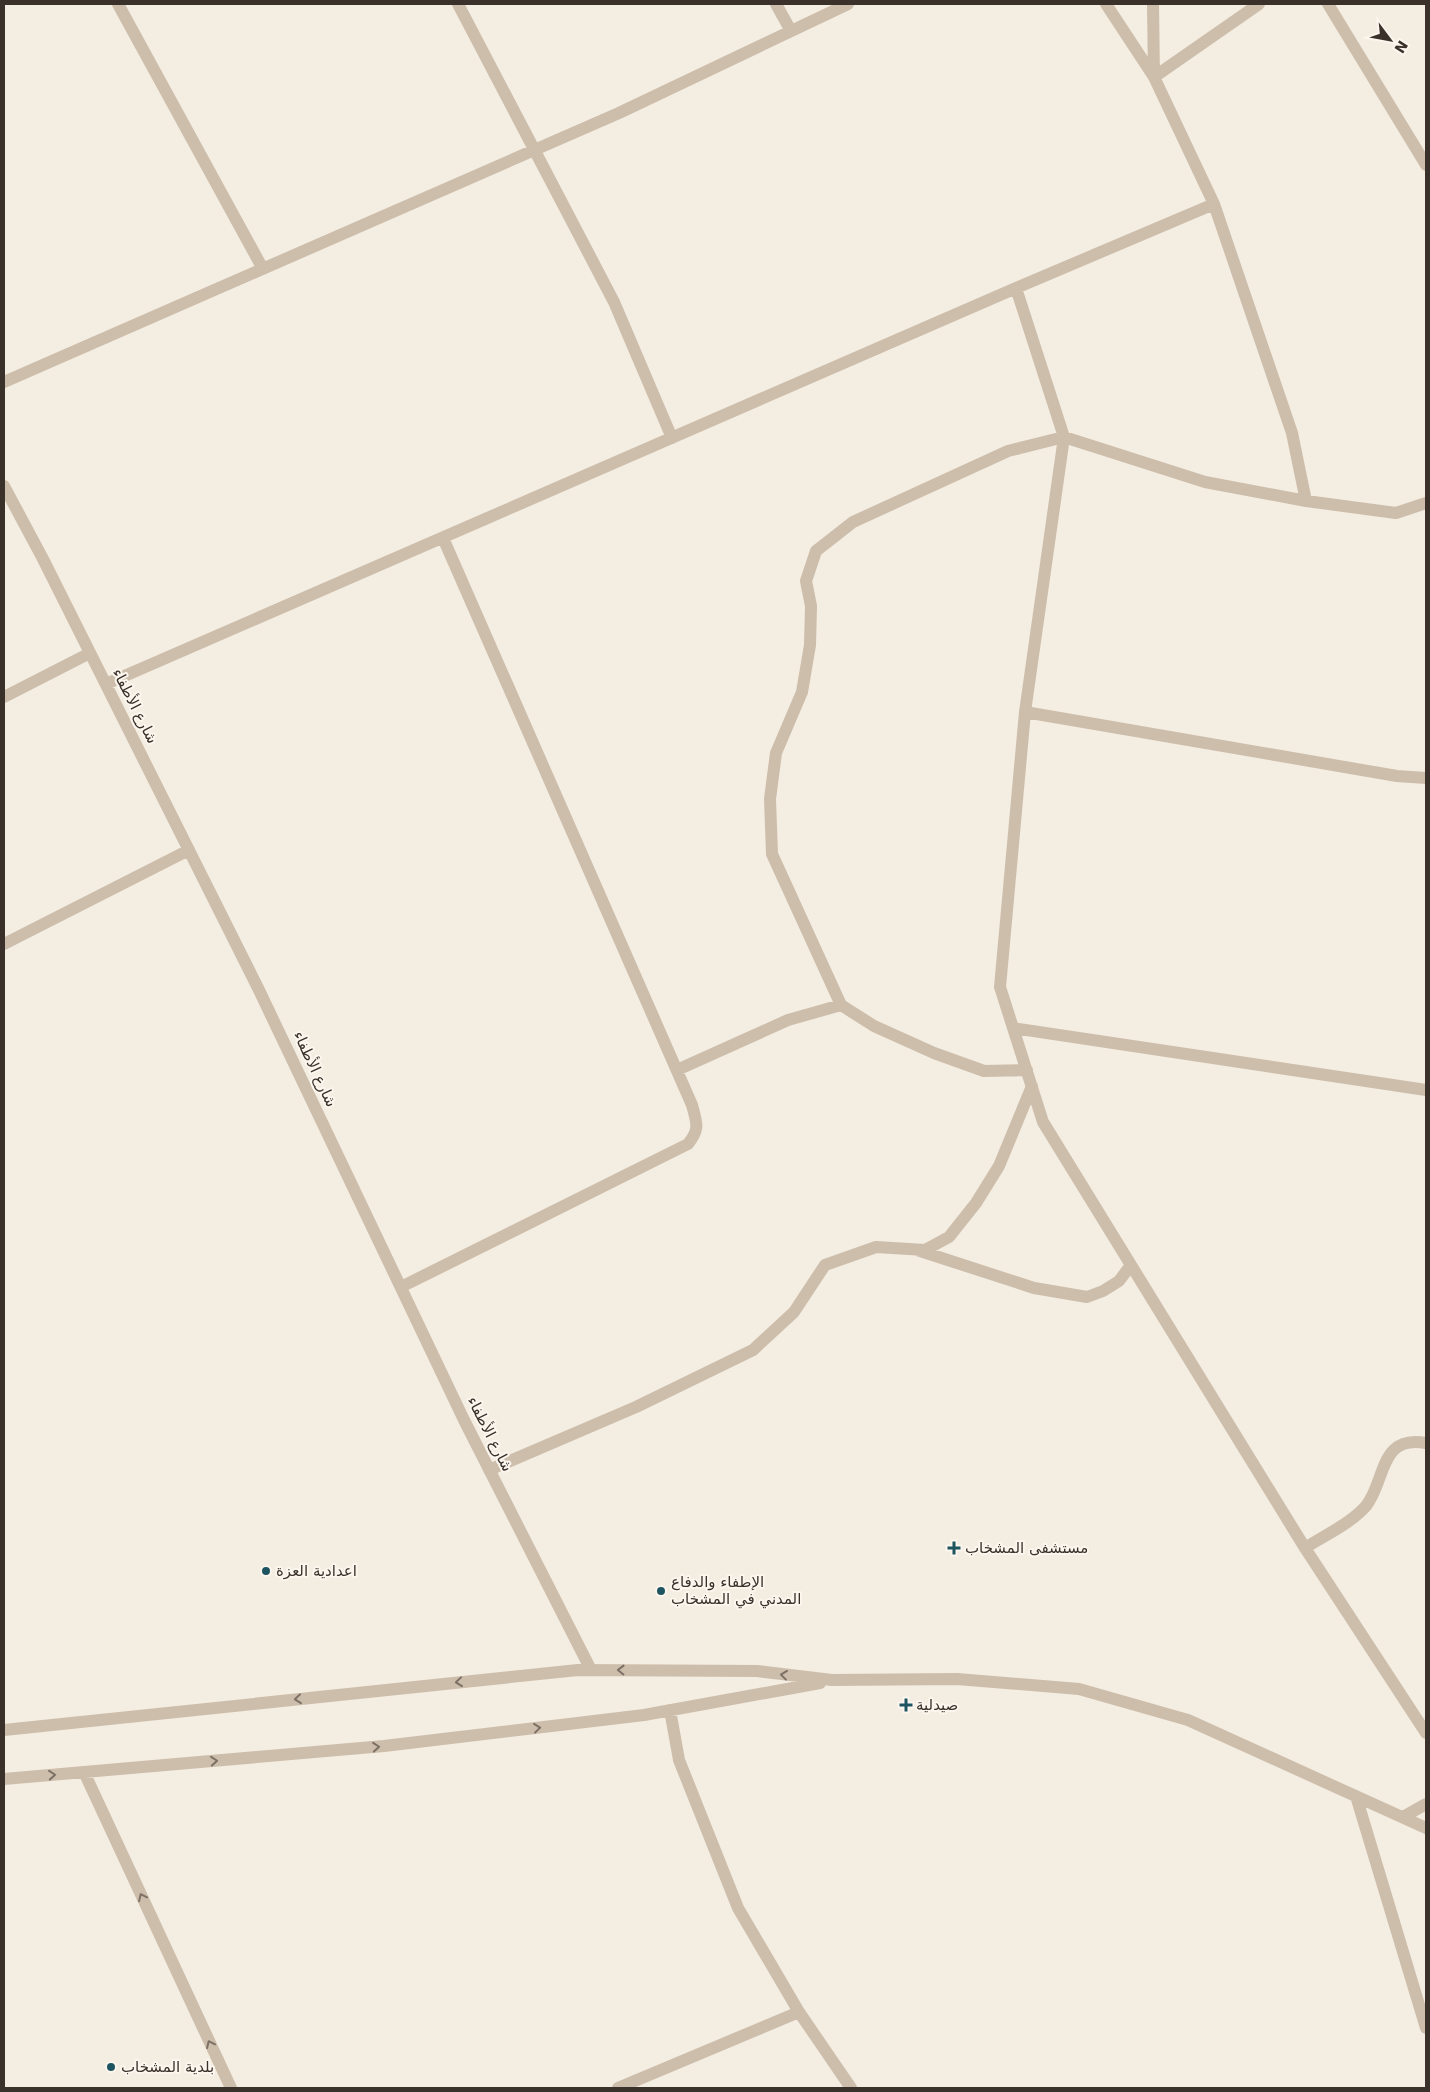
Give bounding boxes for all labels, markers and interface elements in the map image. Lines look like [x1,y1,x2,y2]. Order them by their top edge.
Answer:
north arrow [1365,15,1415,65]
text: N [1391,38,1411,56]
street label: شارع الأطفاء [108,665,163,747]
street label: شارع الأطفاء [290,1028,341,1110]
street label: شارع الأطفاء [463,1393,518,1475]
place label: مستشفى المشخاب [965,1539,1088,1557]
marker: مستشفى المشخاب [947,1541,961,1555]
place label: اعدادية العزة [276,1562,357,1580]
marker: اعدادية العزة [260,1565,272,1577]
place label: الإطفاء والدفاع المدني في المشخاب [671,1573,801,1609]
marker: الإطفاء والدفاع المدني في المشخاب [655,1585,667,1597]
one-way arrow [617,1665,624,1675]
one-way arrow [779,1670,787,1681]
one-way arrow [455,1676,463,1687]
one-way arrow [294,1694,302,1705]
place label: صيدلية [916,1696,958,1714]
marker: صيدلية [900,1699,912,1711]
one-way arrow [533,1723,542,1733]
one-way arrow [372,1741,380,1752]
one-way arrow [210,1755,218,1766]
one-way arrow [49,1769,57,1780]
one-way arrow [138,1893,148,1902]
one-way arrow [206,2040,216,2049]
place label: بلدية المشخاب [121,2058,214,2076]
marker: بلدية المشخاب [105,2061,117,2073]

